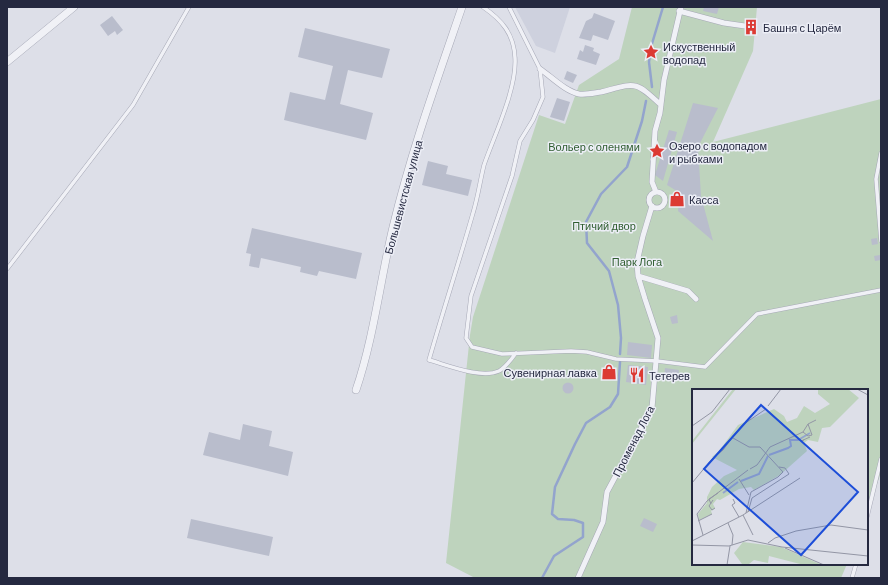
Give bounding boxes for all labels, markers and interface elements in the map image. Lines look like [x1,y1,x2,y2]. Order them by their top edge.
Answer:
building icon: Башня с Царём [742,18,760,36]
place label: Башня с Царём [763,21,841,34]
place label: Искуственный водопад [663,40,735,66]
place icon: Искуственный водопад [642,43,660,61]
street label: Большевистская улица [381,138,425,256]
place label: Озеро с водопадом и рыбками [669,139,767,165]
park label: Вольер с оленями [548,140,640,153]
place icon: Озеро с водопадом и рыбками [648,142,666,160]
shop icon: Касса [668,190,686,208]
place label: Касса [689,193,720,206]
park label: Птичий двор [572,219,636,232]
park label: Парк Лога [612,255,663,268]
shop icon: Сувенирная лавка [600,363,618,381]
place label: Сувенирная лавка [503,366,598,379]
restaurant icon: Тетерев [628,366,646,384]
place label: Тетерев [649,369,690,382]
inset map [692,389,868,565]
street label: Променад Лога [610,403,657,479]

